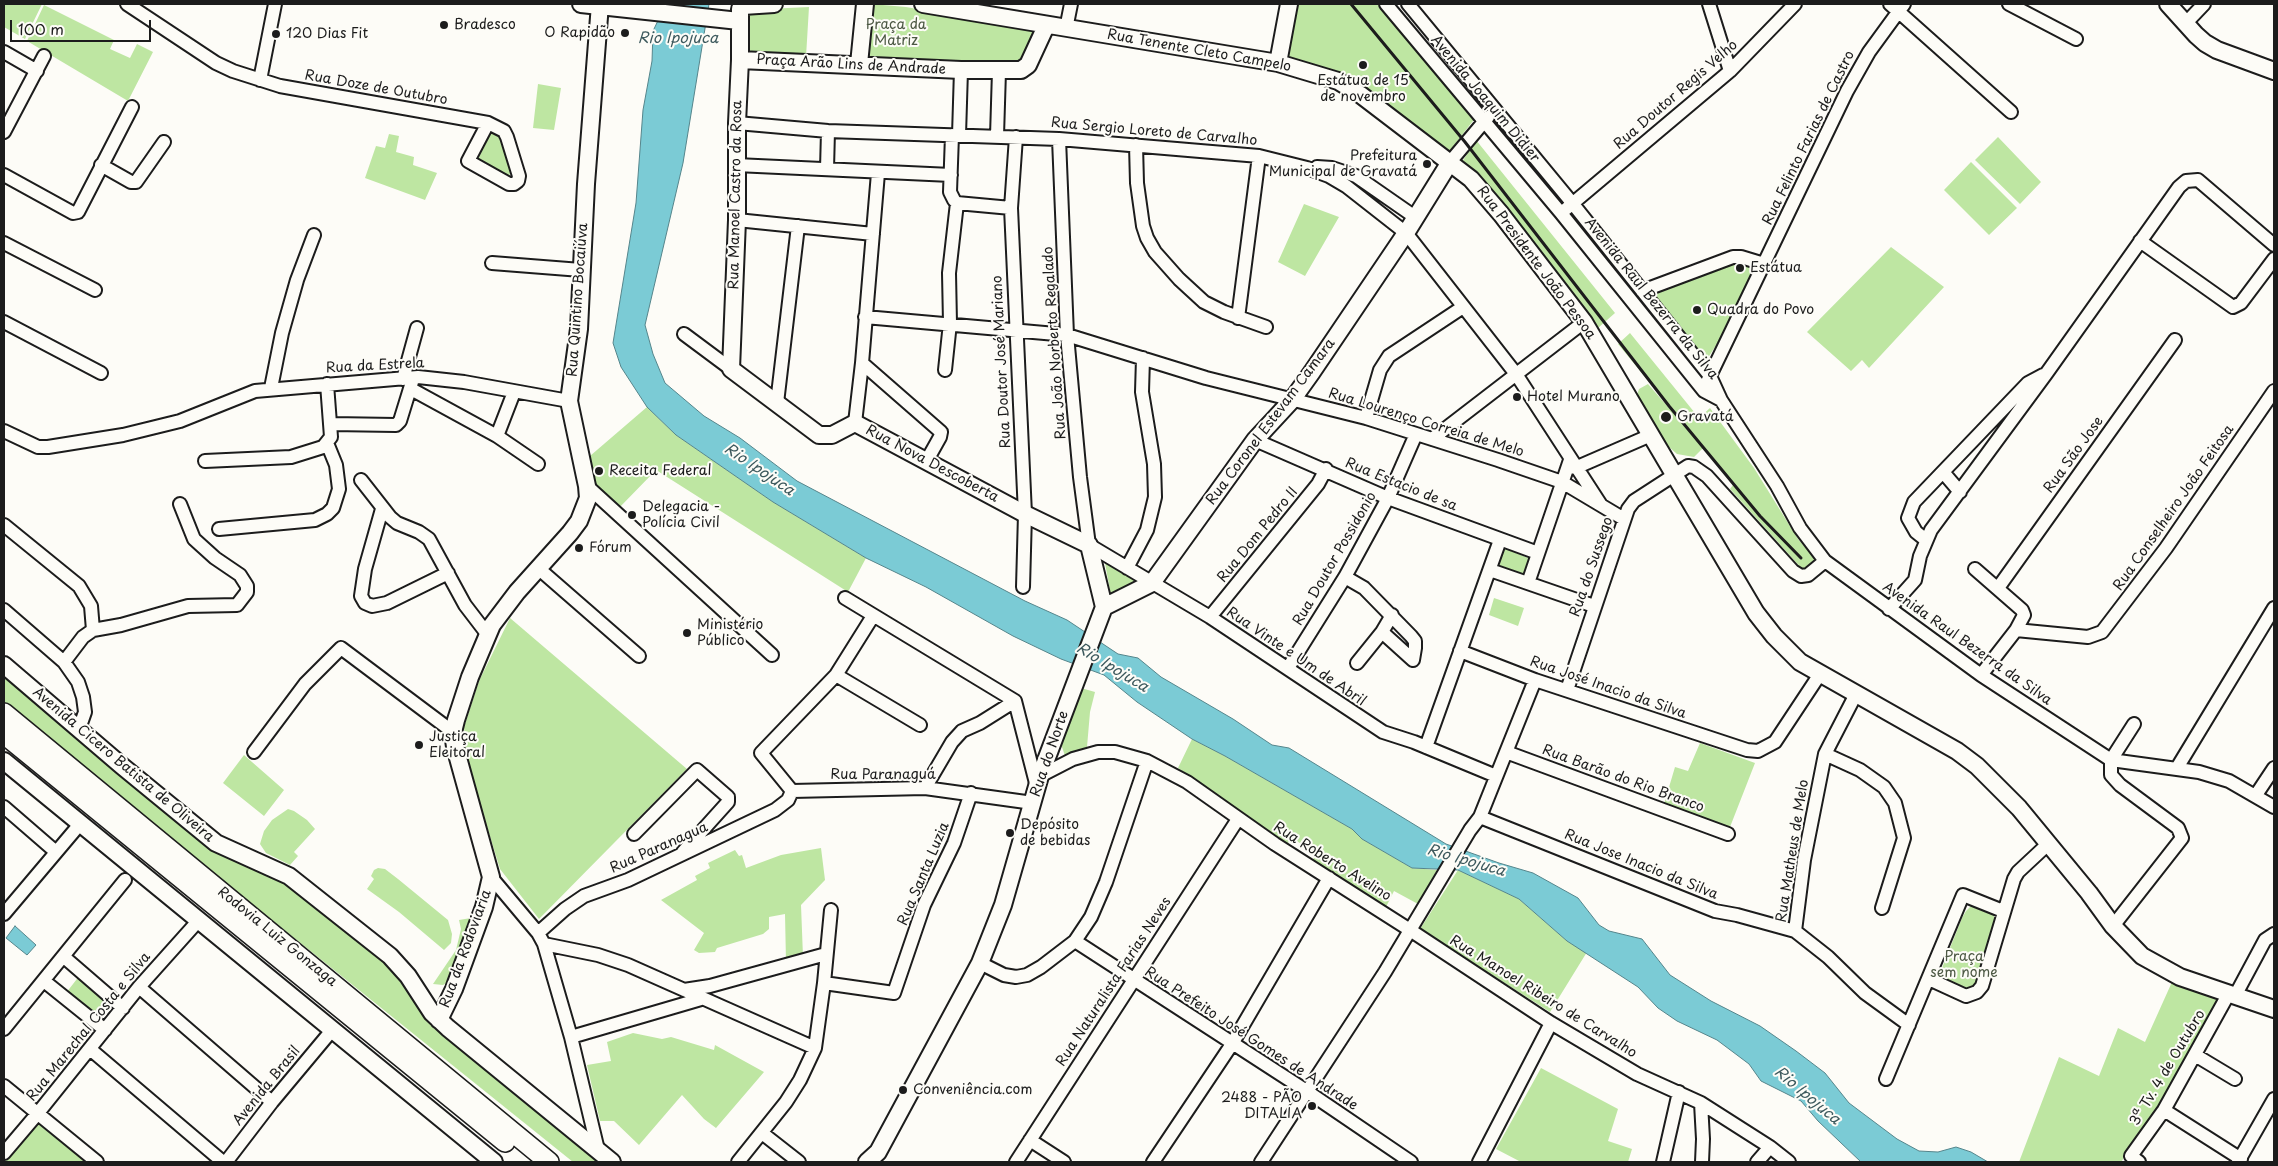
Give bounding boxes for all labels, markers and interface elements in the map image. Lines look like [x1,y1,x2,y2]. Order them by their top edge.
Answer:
scale bar [12,10,154,42]
text: 100 m [18,17,64,40]
place label: Bradesco [454,17,516,33]
park label: Praça da Matriz [866,17,926,49]
marker: Bradesco [438,19,450,31]
place label: O Rapidão [544,25,615,41]
place label: 120 Dias Fit [286,26,368,42]
marker: O Rapidão [619,27,631,39]
street label: Rua Tenente Cleto Campelo [1106,27,1292,75]
marker: 120 Dias Fit [270,28,282,40]
water label: Rio Ipojuca [638,30,718,48]
street label: Avenida Joaquim Didier [1427,32,1543,166]
street label: Rua Doutor Regis Velho [1611,37,1741,153]
street label: Rua Felinto Farias de Castro [1759,48,1859,228]
street label: Praça Arão Lins de Andrade [756,52,946,78]
marker: Estátua de 15 de novembro [1357,59,1369,71]
street label: Rua Doze de Outubro [303,67,449,109]
place label: Estátua de 15 de novembro [1317,73,1409,105]
street label: Rua Manoel Castro da Rosa [726,100,746,290]
street label: Rua Sergio Loreto de Carvalho [1050,115,1258,149]
place label: Prefeitura Municipal de Gravatá [1269,148,1417,180]
marker: Prefeitura Municipal de Gravatá [1421,158,1433,170]
street label: Rua Presidente João Pessoa [1473,183,1599,343]
street label: Avenida Raul Bezerra da Silva [1581,215,1721,383]
street label: Rua Quintino Bocaiúva [564,222,592,378]
street label: Rua João Norberto Regalado [1040,246,1070,440]
place label: Estátua [1750,260,1802,276]
marker: Estátua [1734,262,1746,274]
street label: Rua Doutor José Mariano [989,275,1015,449]
place label: Quadra do Povo [1707,302,1814,318]
marker: Quadra do Povo [1691,304,1703,316]
street label: Rua Coronel Estevam Camara [1203,336,1339,508]
street label: Rua da Estrela [325,355,425,377]
street label: Rua Lourenço Correia de Melo [1326,385,1526,461]
place label: Hotel Murano [1527,389,1620,405]
marker: Hotel Murano [1511,391,1523,403]
place label: Gravatá [1677,409,1734,425]
marker: Gravatá [1659,410,1673,424]
street label: Rua São Jose [2041,413,2107,497]
street label: Rua Nova Descoberta [863,422,1001,506]
street label: Rua Conselheiro João Feitosa [2110,422,2238,594]
water label: Rio Ipojuca [721,440,797,500]
street label: Rua Estacio de sa [1343,455,1459,515]
place label: Receita Federal [609,463,711,479]
marker: Receita Federal [593,465,605,477]
street label: Rua Dom Pedro II [1214,484,1302,586]
street label: Rua Doutor Possidonio [1290,489,1380,629]
place label: Delegacia - Polícia Civil [642,499,720,532]
marker: Delegacia - Polícia Civil [626,509,638,521]
street label: Rua do Sussego [1567,515,1617,619]
place label: Fórum [589,540,632,556]
marker: Fórum [573,542,585,554]
street label: Avenida Raul Bezerra da Silva [1879,579,2055,709]
street label: Rua Vinte e Um de Abril [1223,604,1369,710]
place label: Ministério Público [697,617,763,650]
marker: Ministério Público [681,627,693,639]
water label: Rio Ipojuca [1073,640,1151,696]
street label: Rua José Inacio da Silva [1528,653,1688,723]
street label: Avenida Cicero Batista de Oliveira [29,684,217,846]
street label: Rua do Norte [1027,709,1073,799]
place label: Justiça Eleitoral [429,729,485,762]
marker: Justiça Eleitoral [413,739,425,751]
street label: Rua Barão do Rio Branco [1540,742,1706,816]
street label: Rua Paranaguá [830,767,936,783]
street label: Rua Matheus de Melo [1773,778,1813,924]
place label: Depósito de bebidas [1020,817,1090,850]
street label: Rua Paranagua [607,819,711,877]
street label: Rua Roberto Avelino [1270,819,1394,905]
street label: Rua Santa Luzia [895,820,953,928]
street label: Rua Jose Inacio da Silva [1562,826,1720,904]
marker: Depósito de bebidas [1004,827,1016,839]
water label: Rio Ipojuca [1425,841,1507,881]
street label: Rodovia Luiz Gonzaga [214,884,340,990]
street label: Rua da Rodoviaria [437,888,495,1010]
street label: Rua Naturalista Farias Neves [1053,894,1175,1070]
street label: Rua Manoel Ribeiro de Carvalho [1446,932,1640,1062]
street label: Rua Marechal Costa e Silva [24,949,154,1105]
park label: Praça sem nome [1930,949,1998,982]
street label: Rua Prefeito José Gomes de Andrade [1141,964,1361,1114]
street label: 3ª Tv. 4 de Outubro [2127,1007,2209,1129]
street label: Avenida Brasil [230,1043,304,1129]
water label: Rio Ipojuca [1770,1063,1844,1129]
place label: Conveniência.com [913,1082,1032,1098]
marker: Conveniência.com [897,1084,909,1096]
place label: 2488 - PÃO DITALIA [1221,1090,1302,1122]
marker: 2488 - PÃO DITALIA [1306,1100,1318,1112]

